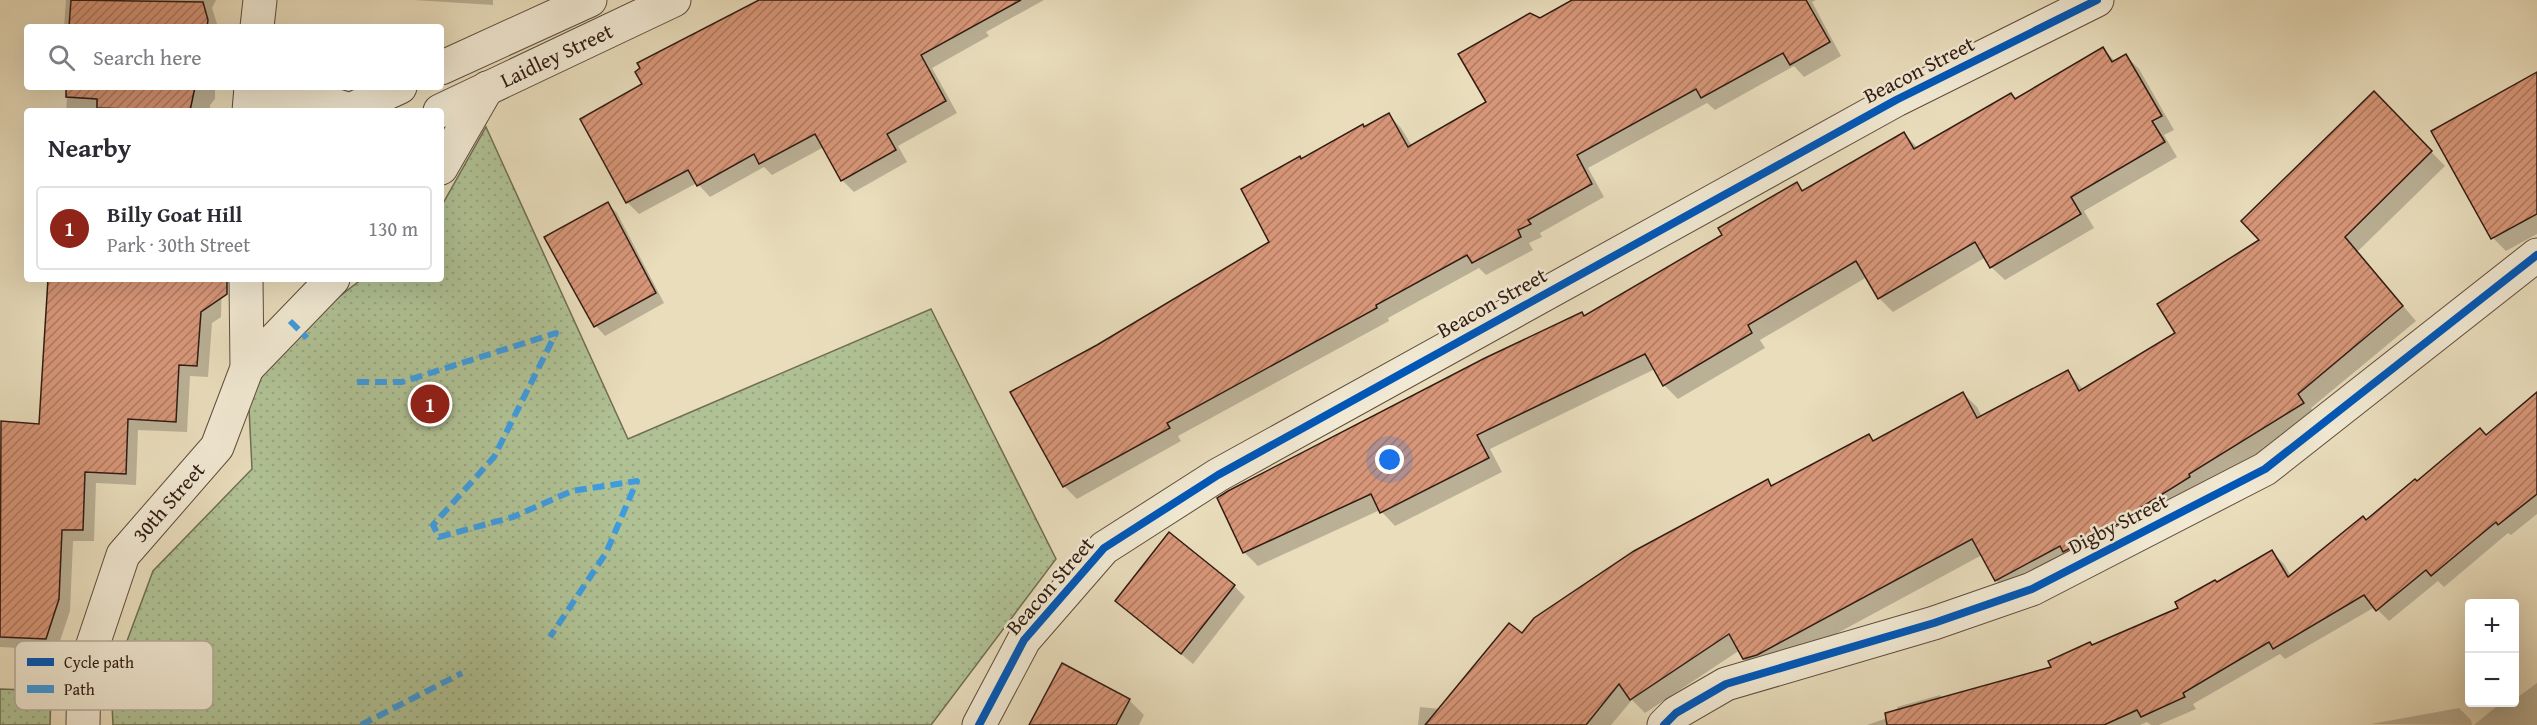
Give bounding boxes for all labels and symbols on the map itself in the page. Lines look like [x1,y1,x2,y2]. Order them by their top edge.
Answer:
street label: Laidley Street [495,15,618,95]
street label: Beacon Street [1858,28,1980,111]
street label: Beacon Street [1431,259,1553,346]
pin: 1 [410,382,450,426]
your location [1375,445,1404,474]
street label: 30th Street [125,455,212,549]
street label: Digby Street [2063,485,2174,562]
street label: Beacon Street [998,529,1101,642]
legend [15,641,213,710]
text: Cycle path [64,650,134,674]
text: Path [64,677,95,701]

